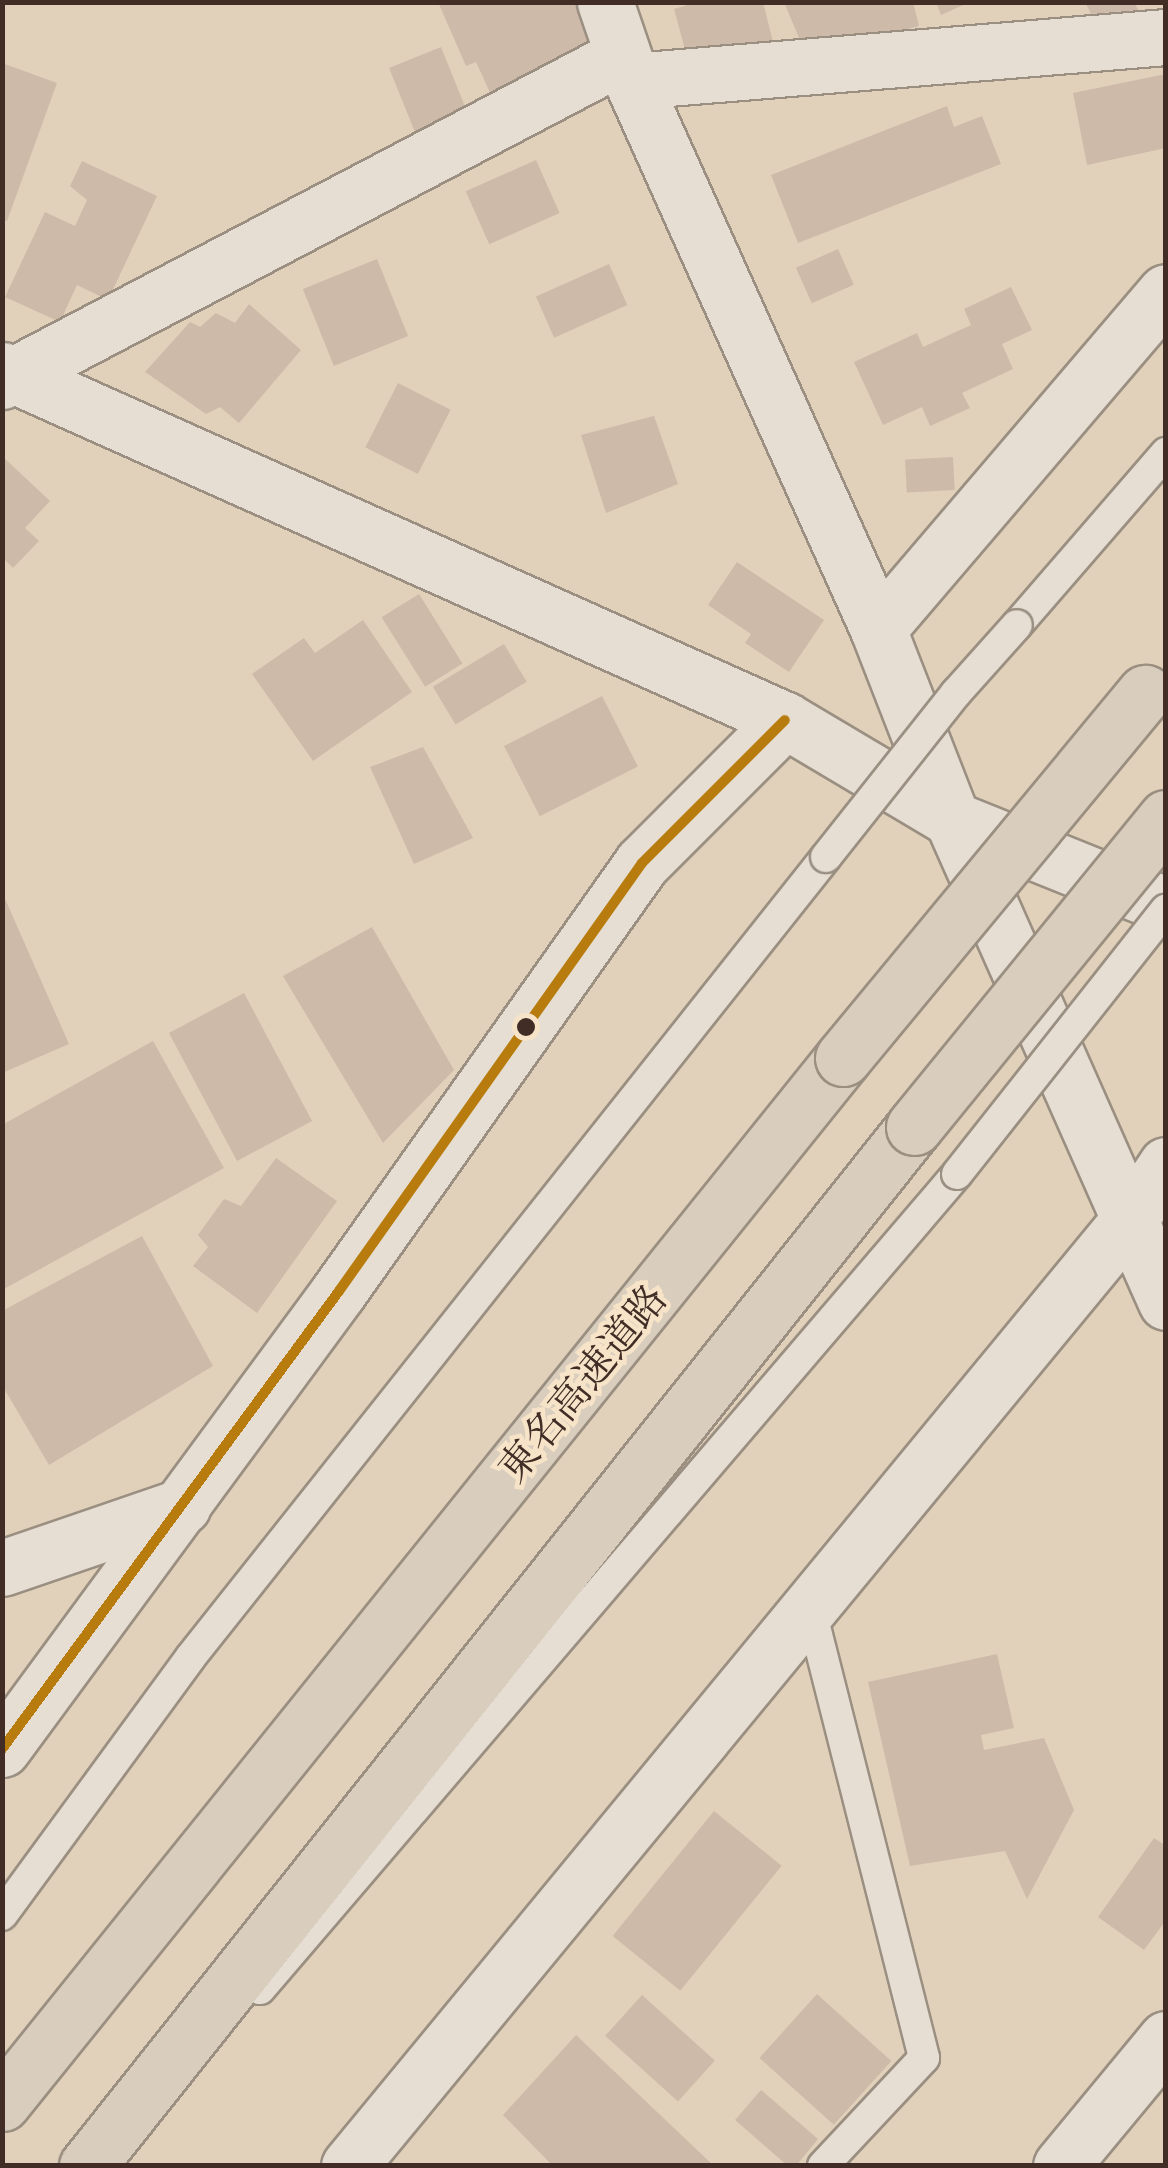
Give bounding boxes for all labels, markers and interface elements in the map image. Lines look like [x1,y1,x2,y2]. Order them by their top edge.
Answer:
unlabelled marker [516,1017,536,1037]
street label: 東名高速道路 [488,1275,676,1491]

